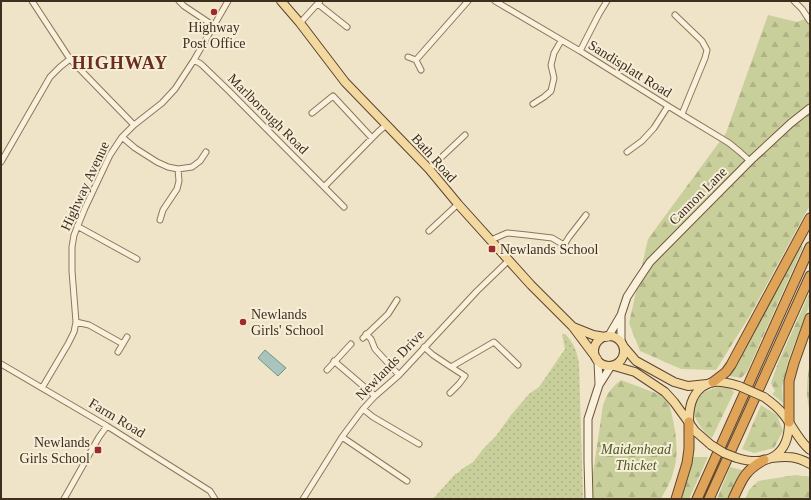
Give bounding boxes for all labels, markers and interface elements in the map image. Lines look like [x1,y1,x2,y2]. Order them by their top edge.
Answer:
marker: Highway Post Office [209,7,219,17]
place label: Highway Post Office [182,20,246,51]
street label: Sandisplatt Road [586,37,674,101]
district label: HIGHWAY [72,53,168,73]
street label: Marlborough Road [225,71,311,157]
street label: Bath Road [409,131,459,185]
street label: Highway Avenue [58,139,112,233]
street label: Cannon Lane [666,164,730,228]
place label: Newlands School [500,242,598,257]
marker: Newlands School [487,244,497,254]
place label: Newlands Girls' School [251,307,324,338]
marker: Newlands Girls' School [238,317,248,327]
street label: Newlands Drive [353,327,427,403]
street label: Farm Road [86,395,148,441]
place label: Newlands Girls School [20,435,90,466]
park label: Maidenhead Thicket [600,442,672,473]
marker: Newlands Girls School [93,445,103,455]

